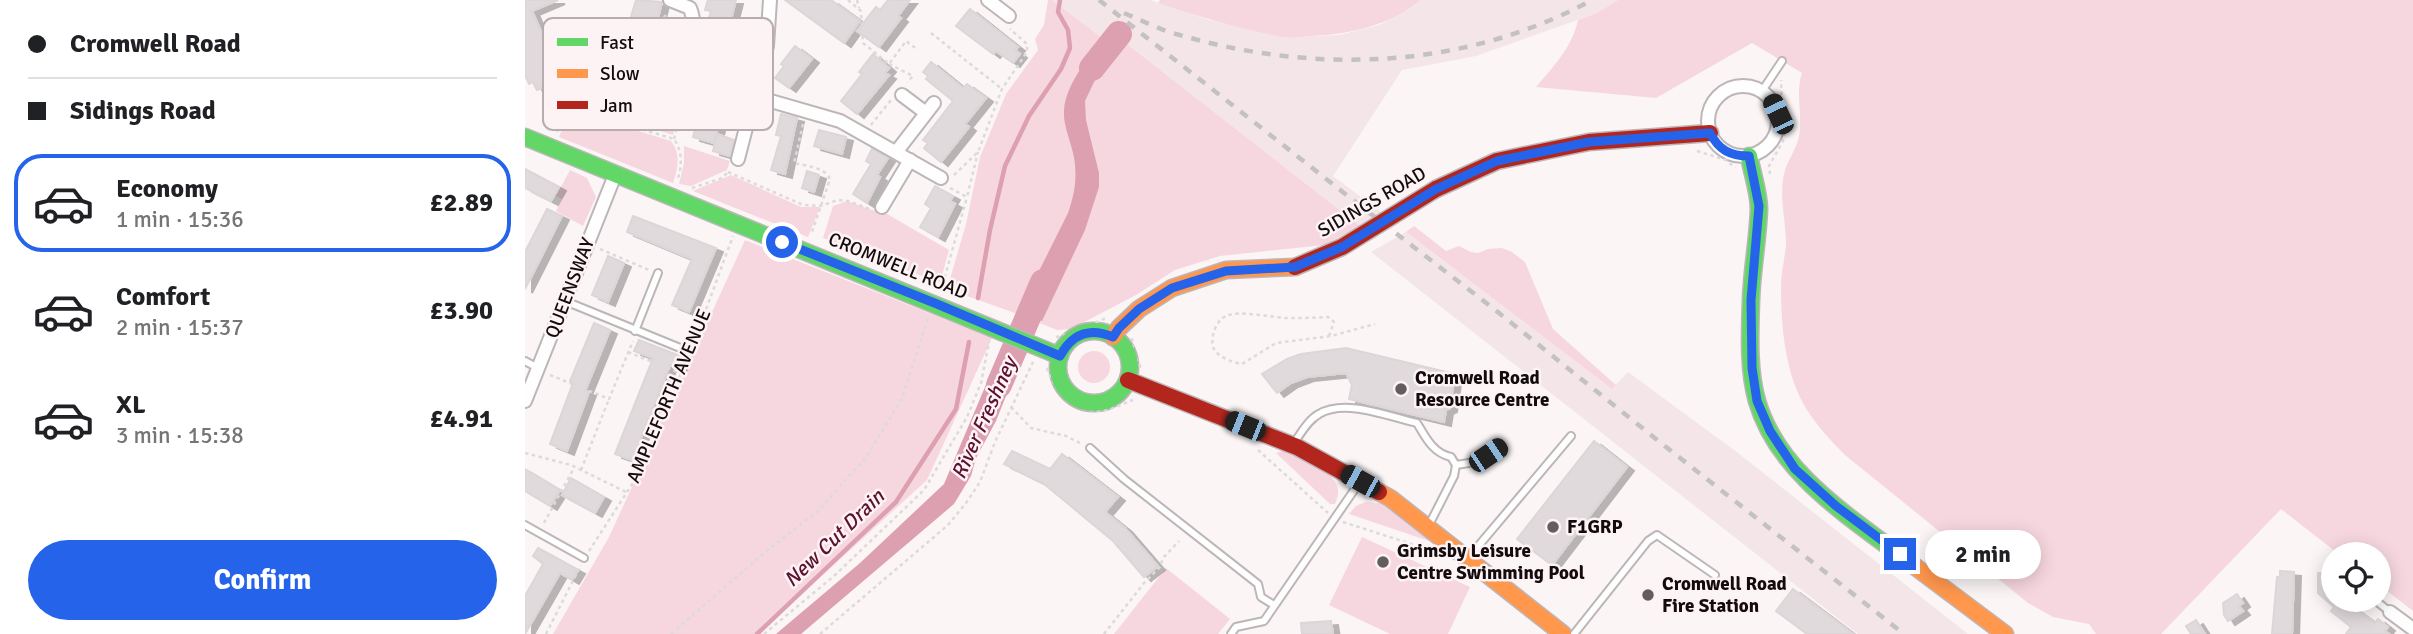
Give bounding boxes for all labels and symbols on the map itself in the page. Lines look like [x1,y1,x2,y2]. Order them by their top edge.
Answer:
legend [543,18,773,130]
text: Fast [600,31,634,55]
text: Slow [600,62,640,86]
car [1760,91,1797,137]
text: Jam [600,94,633,118]
street label: SIDINGS ROAD [1314,161,1430,243]
route start [766,226,798,258]
street label: CROMWELL ROAD [825,227,971,305]
street label: QUEENSWAY [540,234,600,342]
street label: AMPLEFORTH AVENUE [621,305,717,487]
water label: River Freshney [946,350,1024,483]
place label: Cromwell Road Resource Centre [1415,366,1549,412]
marker: Cromwell Road Resource Centre [1393,381,1409,397]
car [1222,408,1269,444]
car [1465,435,1512,475]
car [1337,462,1384,500]
water label: New Cut Drain [778,483,890,592]
place label: F1GRP [1567,515,1623,539]
marker: F1GRP [1545,519,1561,535]
callout: 2 min [1925,530,2040,578]
route end [1884,538,1916,570]
place label: Grimsby Leisure Centre Swimming Pool [1397,539,1585,585]
marker: Grimsby Leisure Centre Swimming Pool [1375,554,1391,570]
place label: Cromwell Road Fire Station [1662,572,1787,618]
marker: Cromwell Road Fire Station [1640,587,1656,603]

